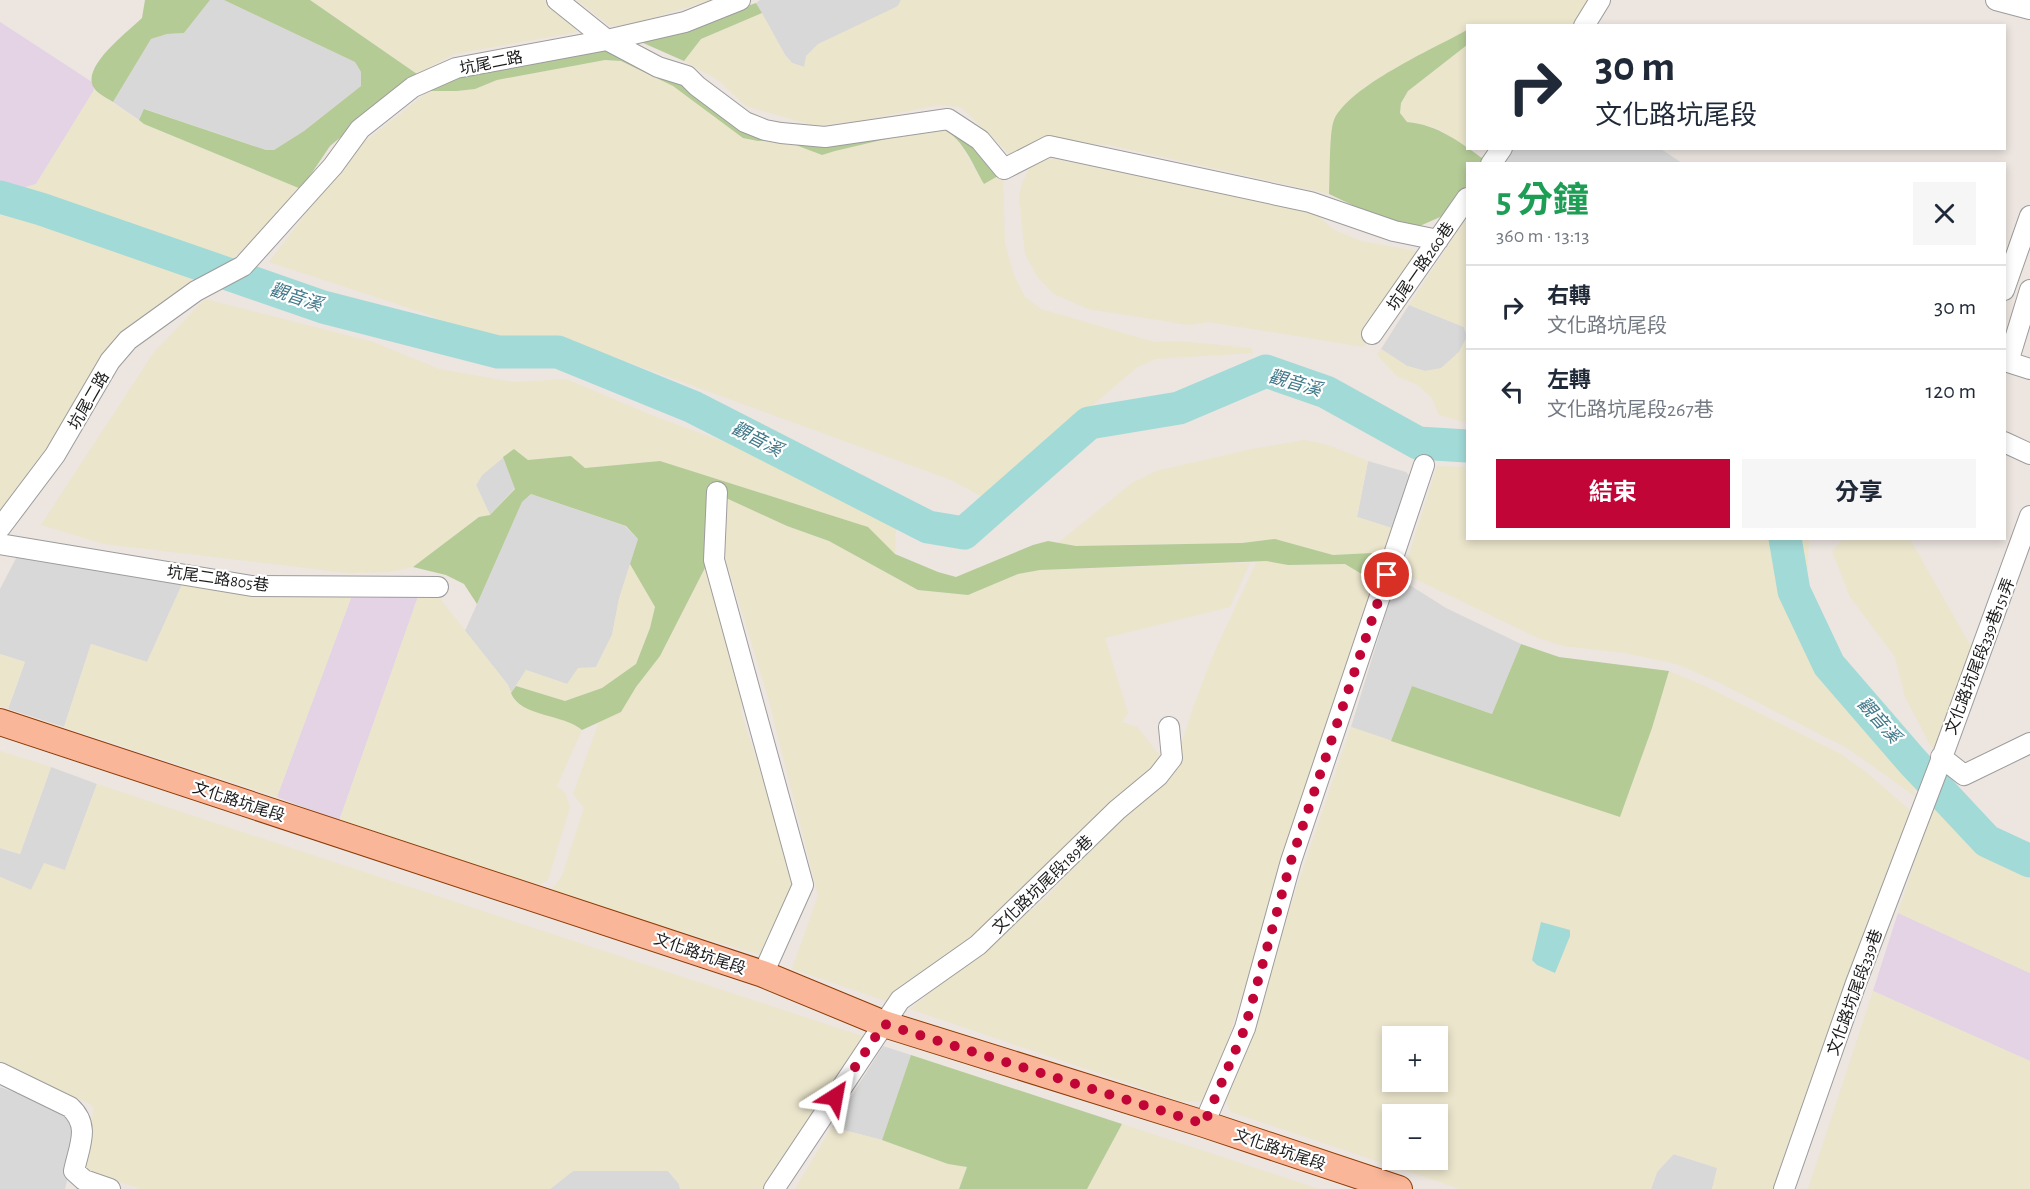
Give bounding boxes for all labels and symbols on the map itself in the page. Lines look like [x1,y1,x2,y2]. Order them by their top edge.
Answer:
street label: 坑尾二路 [458,48,524,77]
street label: 坑尾一路260巷 [1384,219,1457,313]
water label: 觀音溪 [267,279,328,316]
water label: 觀音溪 [1266,366,1327,401]
street label: 坑尾二路 [65,368,112,432]
water label: 觀音溪 [728,418,788,462]
pin [1361,549,1412,600]
street label: 坑尾二路805巷 [166,563,270,594]
street label: 文化路坑尾段339巷151弄 [1942,575,2017,737]
water label: 觀音溪 [1854,693,1907,749]
street label: 文化路坑尾段 [191,779,287,824]
street label: 文化路坑尾段189巷 [989,832,1096,937]
street label: 文化路坑尾段339巷 [1824,927,1885,1057]
street label: 文化路坑尾段 [652,930,748,977]
position arrow [803,1065,867,1129]
street label: 文化路坑尾段 [1232,1126,1328,1173]

